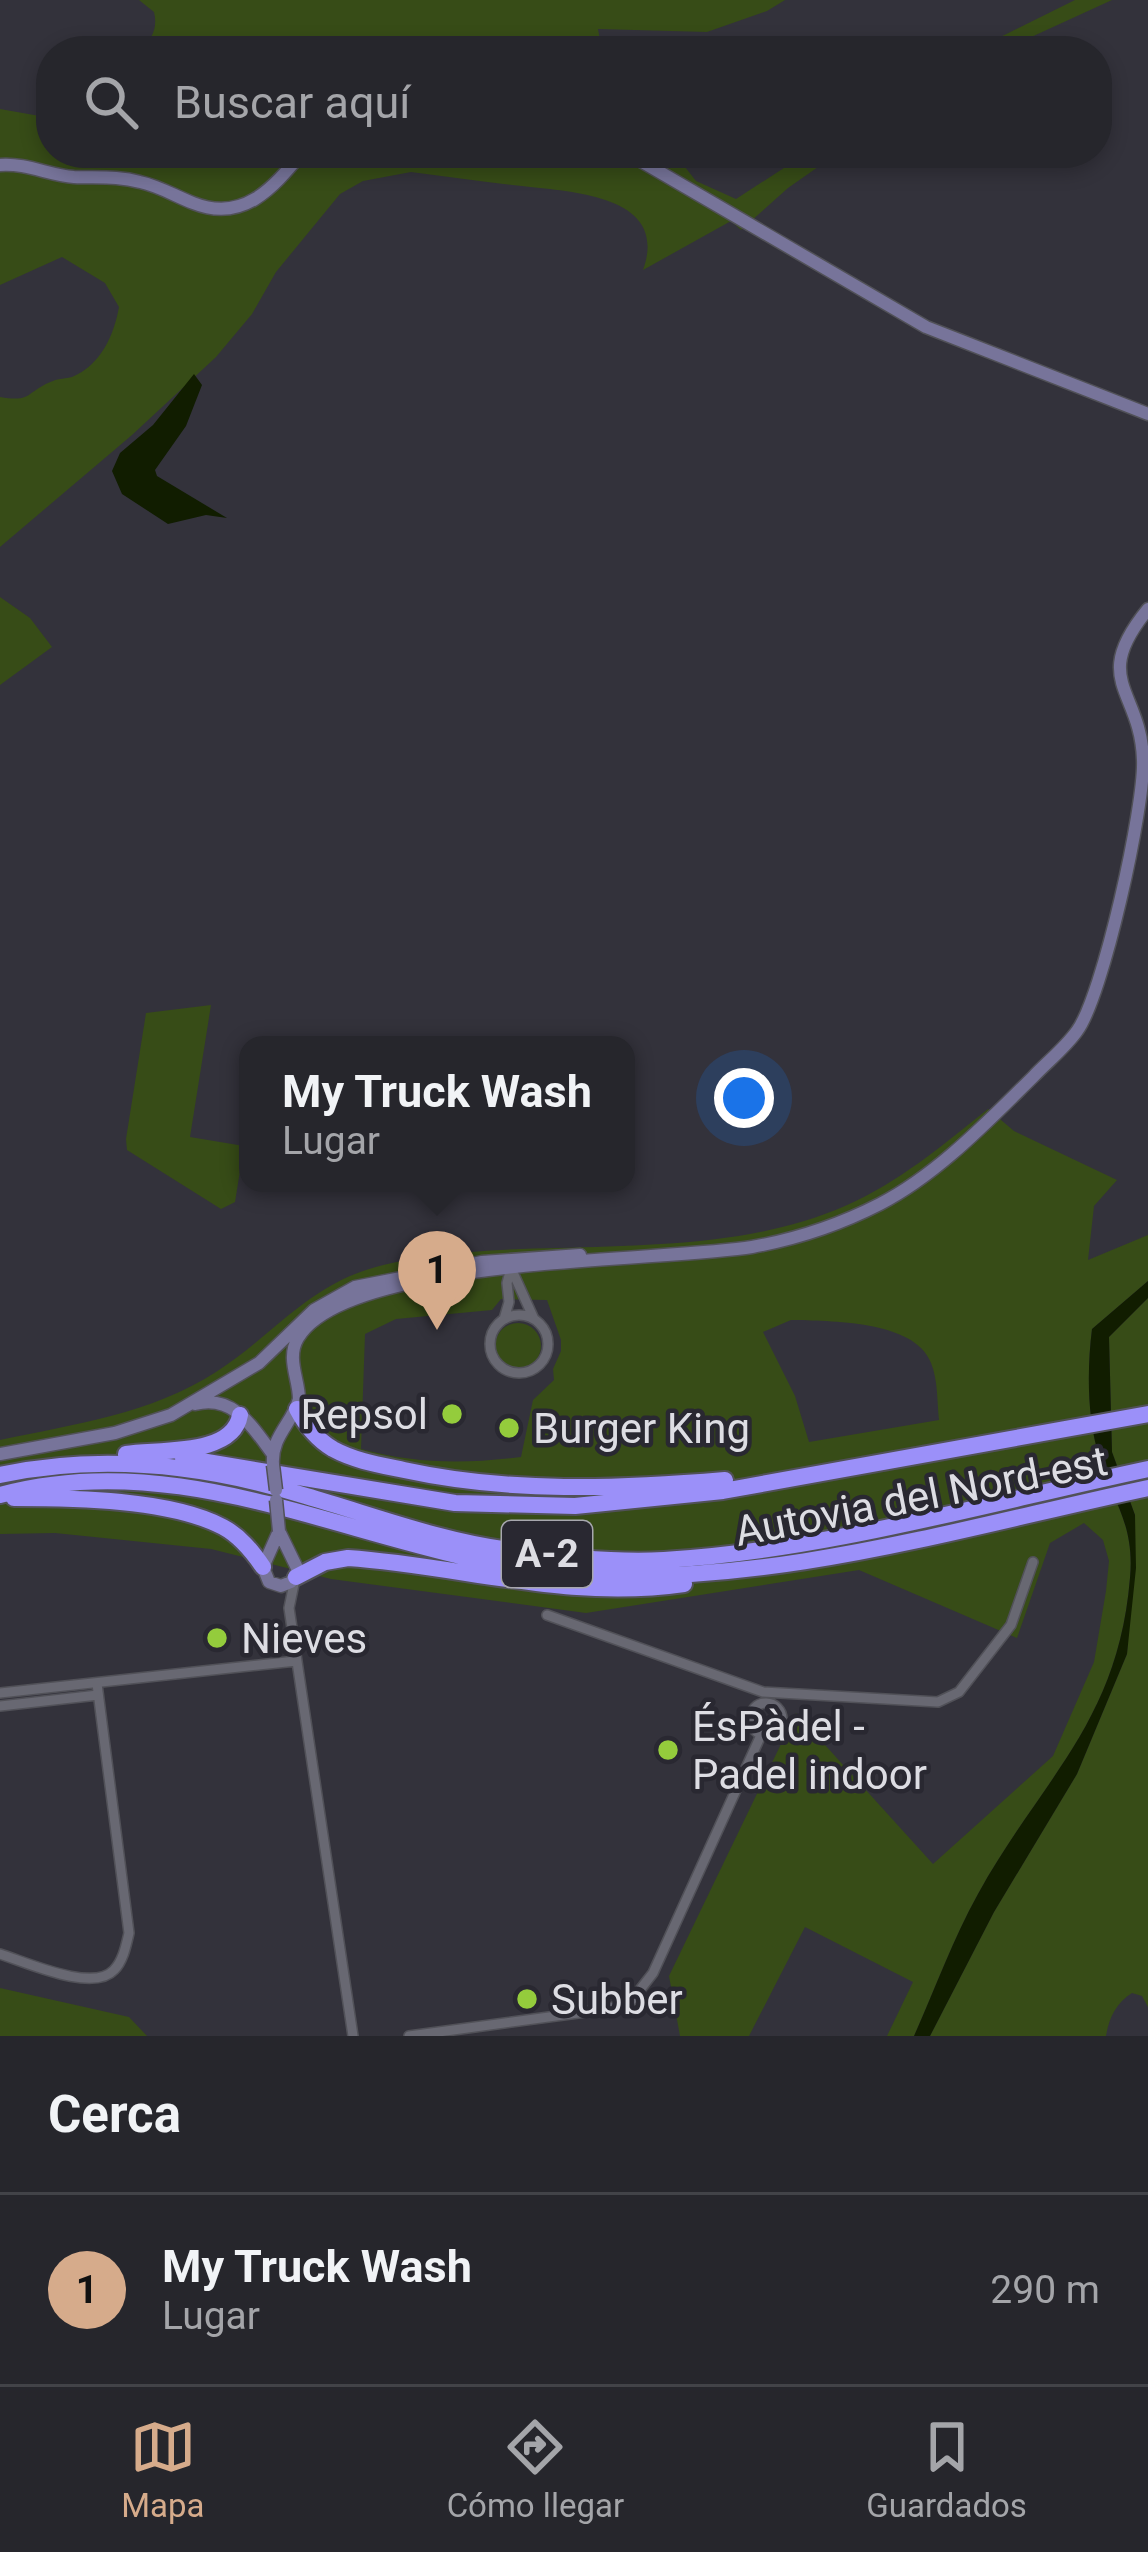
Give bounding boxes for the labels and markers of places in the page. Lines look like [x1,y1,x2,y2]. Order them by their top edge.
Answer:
pin: 1 [398,1231,476,1330]
place label: Repsol [300,1390,428,1439]
marker: Repsol [439,1401,465,1427]
place label: Burger King [533,1404,750,1453]
marker: Burger King [496,1415,522,1441]
place label: Nieves [241,1614,367,1663]
marker: Nieves [204,1625,230,1651]
place label: ÉsPàdel - Padel indoor [692,1702,927,1799]
marker: ÉsPàdel - Padel indoor [655,1737,681,1763]
place label: Subber [551,1975,683,2024]
marker: Subber [514,1986,540,2012]

